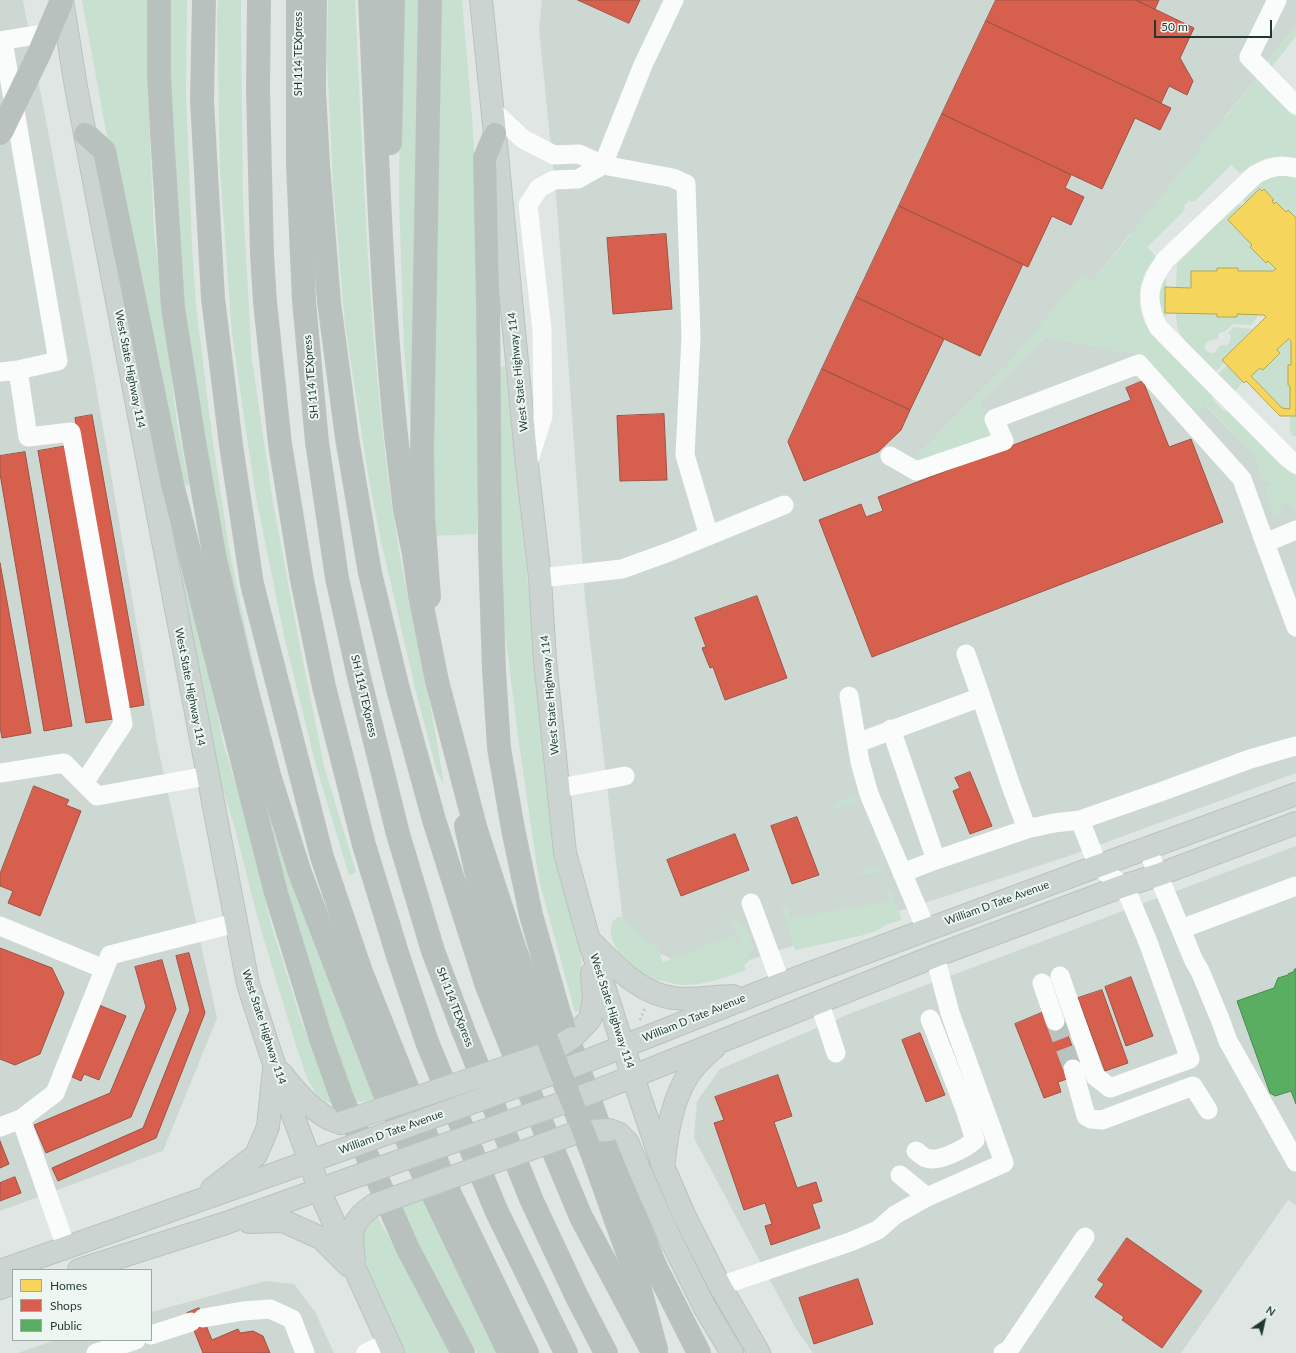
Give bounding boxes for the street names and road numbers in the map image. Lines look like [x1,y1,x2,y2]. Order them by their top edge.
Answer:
street label: SH 114 TEXpress [291,12,305,96]
street label: West State Highway 114 [112,309,148,429]
street label: West State Highway 114 [505,312,531,432]
street label: SH 114 TEXpress [301,334,321,420]
street label: West State Highway 114 [172,627,208,747]
street label: West State Highway 114 [538,635,562,755]
street label: SH 114 TEXpress [348,653,380,739]
street label: William D Tate Avenue [943,878,1051,928]
street label: West State Highway 114 [587,952,637,1070]
street label: SH 114 TEXpress [434,965,476,1049]
street label: West State Highway 114 [239,968,289,1086]
street label: William D Tate Avenue [641,991,747,1045]
street label: William D Tate Avenue [337,1107,445,1157]

